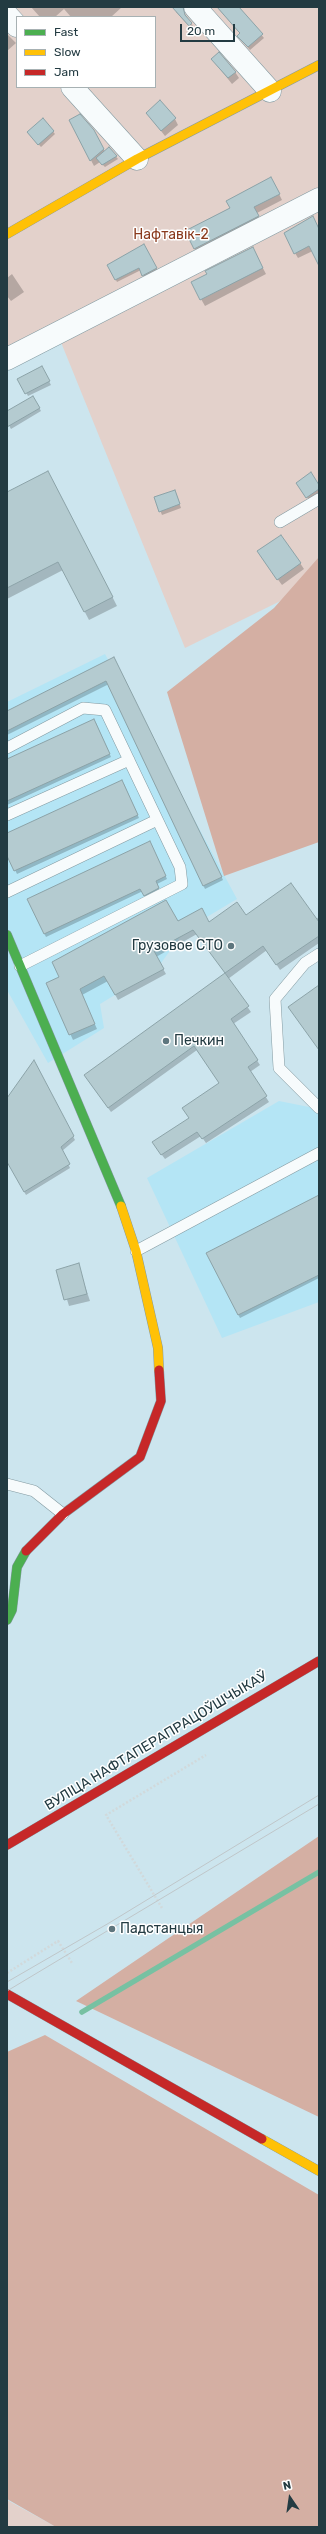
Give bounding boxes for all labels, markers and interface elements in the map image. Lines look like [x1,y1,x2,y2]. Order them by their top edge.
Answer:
legend [16,16,156,88]
scale bar [182,16,237,42]
text: 20 m [187,24,215,38]
text: Fast [54,25,78,39]
text: Slow [54,45,81,59]
text: Jam [54,65,79,79]
park label: Нафтавік-2 [133,227,209,243]
place label: Грузовое СТО [132,938,223,954]
marker: Грузовое СТО [226,941,236,951]
place label: Печкин [174,1033,224,1049]
marker: Печкин [161,1036,171,1046]
street label: ВУЛІЦА НАФТАПЕРАПРАЦОЎШЧЫКАЎ [42,1668,270,1814]
place label: Падстанцыя [120,1921,203,1937]
marker: Падстанцыя [107,1924,117,1934]
north arrow [270,2478,310,2518]
text: N [282,2479,293,2493]

